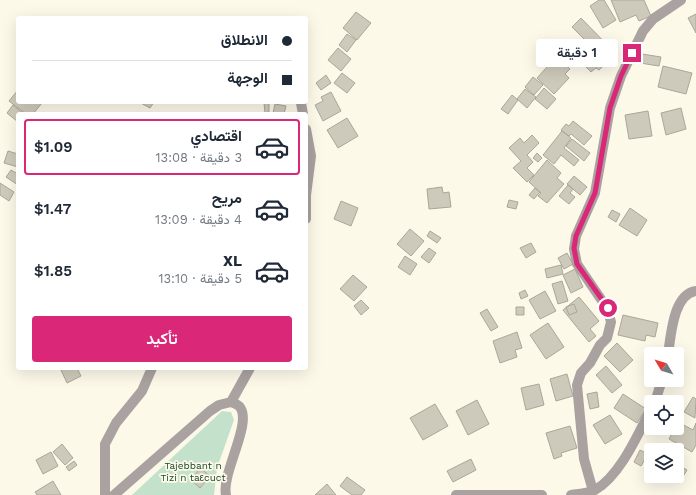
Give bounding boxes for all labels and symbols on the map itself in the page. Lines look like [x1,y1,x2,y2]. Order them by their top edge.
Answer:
callout: 1 دقيقة [536,39,618,67]
route end [623,44,641,62]
route start [599,299,617,317]
north arrow [644,347,684,387]
park label: Tajebbant n Tizi n taεcuct [160,460,226,483]

